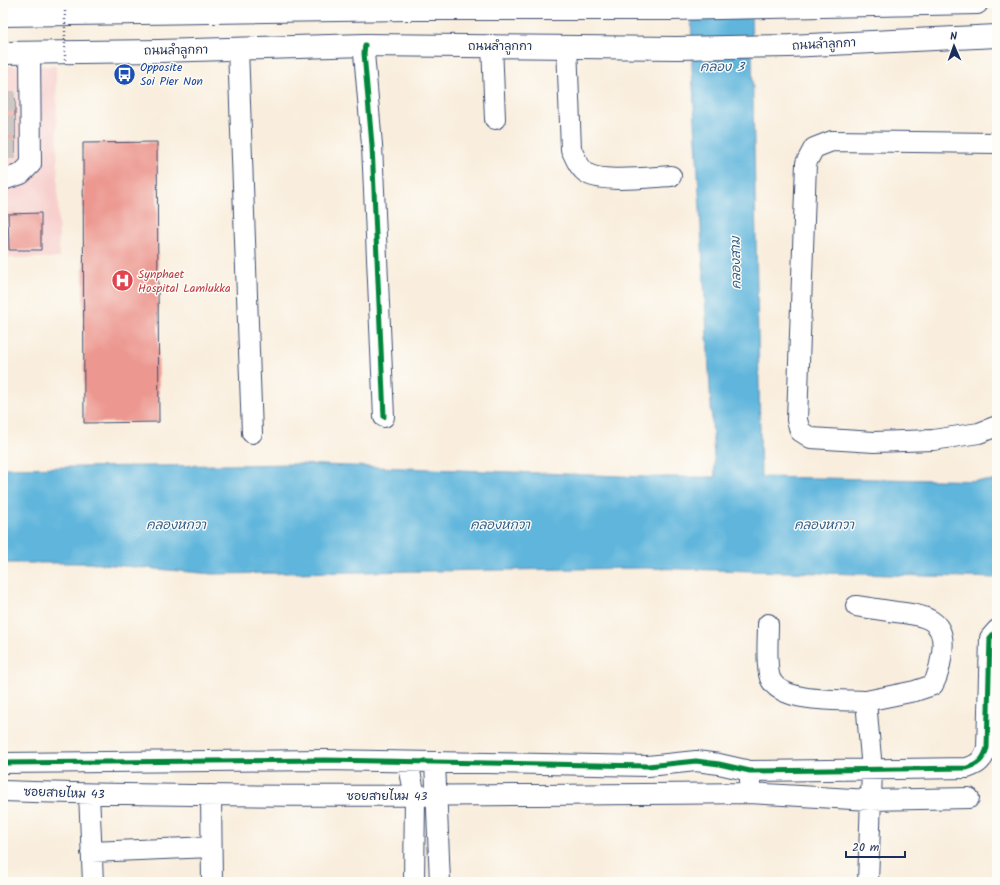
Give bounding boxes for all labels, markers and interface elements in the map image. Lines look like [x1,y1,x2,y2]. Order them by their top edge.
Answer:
north arrow [934,26,974,66]
text: N [950,28,958,46]
street label: ถนนลำลูกกา [792,33,857,56]
street label: ถนนลำลูกกา [468,37,532,56]
street label: ถนนลำลูกกา [144,40,208,61]
water label: คลอง 3 [700,57,747,78]
place label: Opposite Soi Pier Non [140,58,203,91]
bus stop icon: Opposite Soi Pier Non [112,61,138,87]
water label: คลองสาม [726,235,747,290]
place label: Synphaet Hospital Lamlukka [138,265,231,298]
hospital icon: Synphaet Hospital Lamlukka [109,268,135,294]
water label: คลองหกวา [146,515,207,536]
water label: คลองหกวา [470,515,531,536]
water label: คลองหกวา [794,515,855,536]
street label: ซอยสายไหม 43 [23,783,105,804]
street label: ซอยสายไหม 43 [347,787,428,806]
scale bar [846,833,905,859]
text: 20 m [852,838,880,857]

